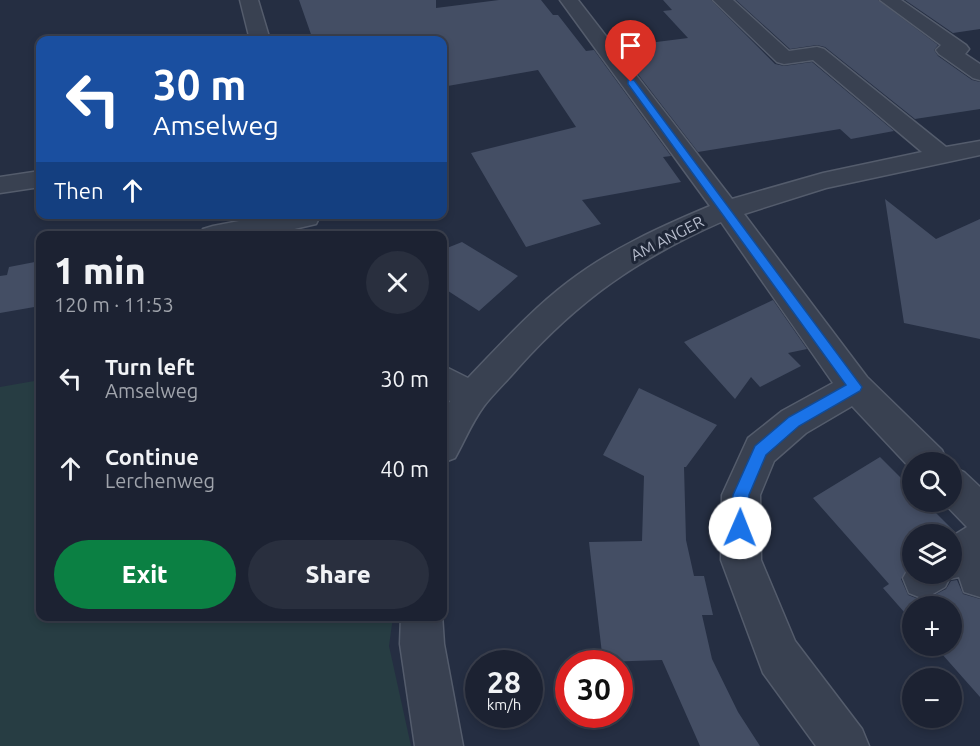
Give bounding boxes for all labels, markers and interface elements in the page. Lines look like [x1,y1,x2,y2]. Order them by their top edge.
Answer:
pin [605,20,656,82]
icon: arrive [614,29,647,62]
icon: left [54,60,132,138]
text: 30 m [153,61,247,108]
text: Amselweg [153,110,279,140]
icon: ahead [116,174,149,207]
text: Then [54,178,104,203]
street label: AM ANGER [628,212,706,264]
text: 1 min [54,250,146,291]
button: close [366,251,429,314]
text: 120 m · 11:53 [54,293,174,316]
text: Turn left [105,354,195,379]
icon: left [54,362,87,395]
text: 30 m [380,366,429,391]
text: Amselweg [105,379,198,402]
text: Continue [105,444,199,469]
icon: ahead [54,452,87,485]
map controls [902,452,962,728]
button: search [902,452,962,512]
text: 40 m [380,456,429,481]
text: Lerchenweg [105,469,215,492]
position arrow [708,496,772,560]
button: layers [902,524,962,584]
button: Exit [54,540,236,609]
button: Share [248,540,429,609]
button: + [902,596,962,656]
speed limit sign: 30 [555,650,633,728]
text: 28 [487,665,521,699]
button: − [902,668,962,728]
text: km/h [487,696,521,713]

